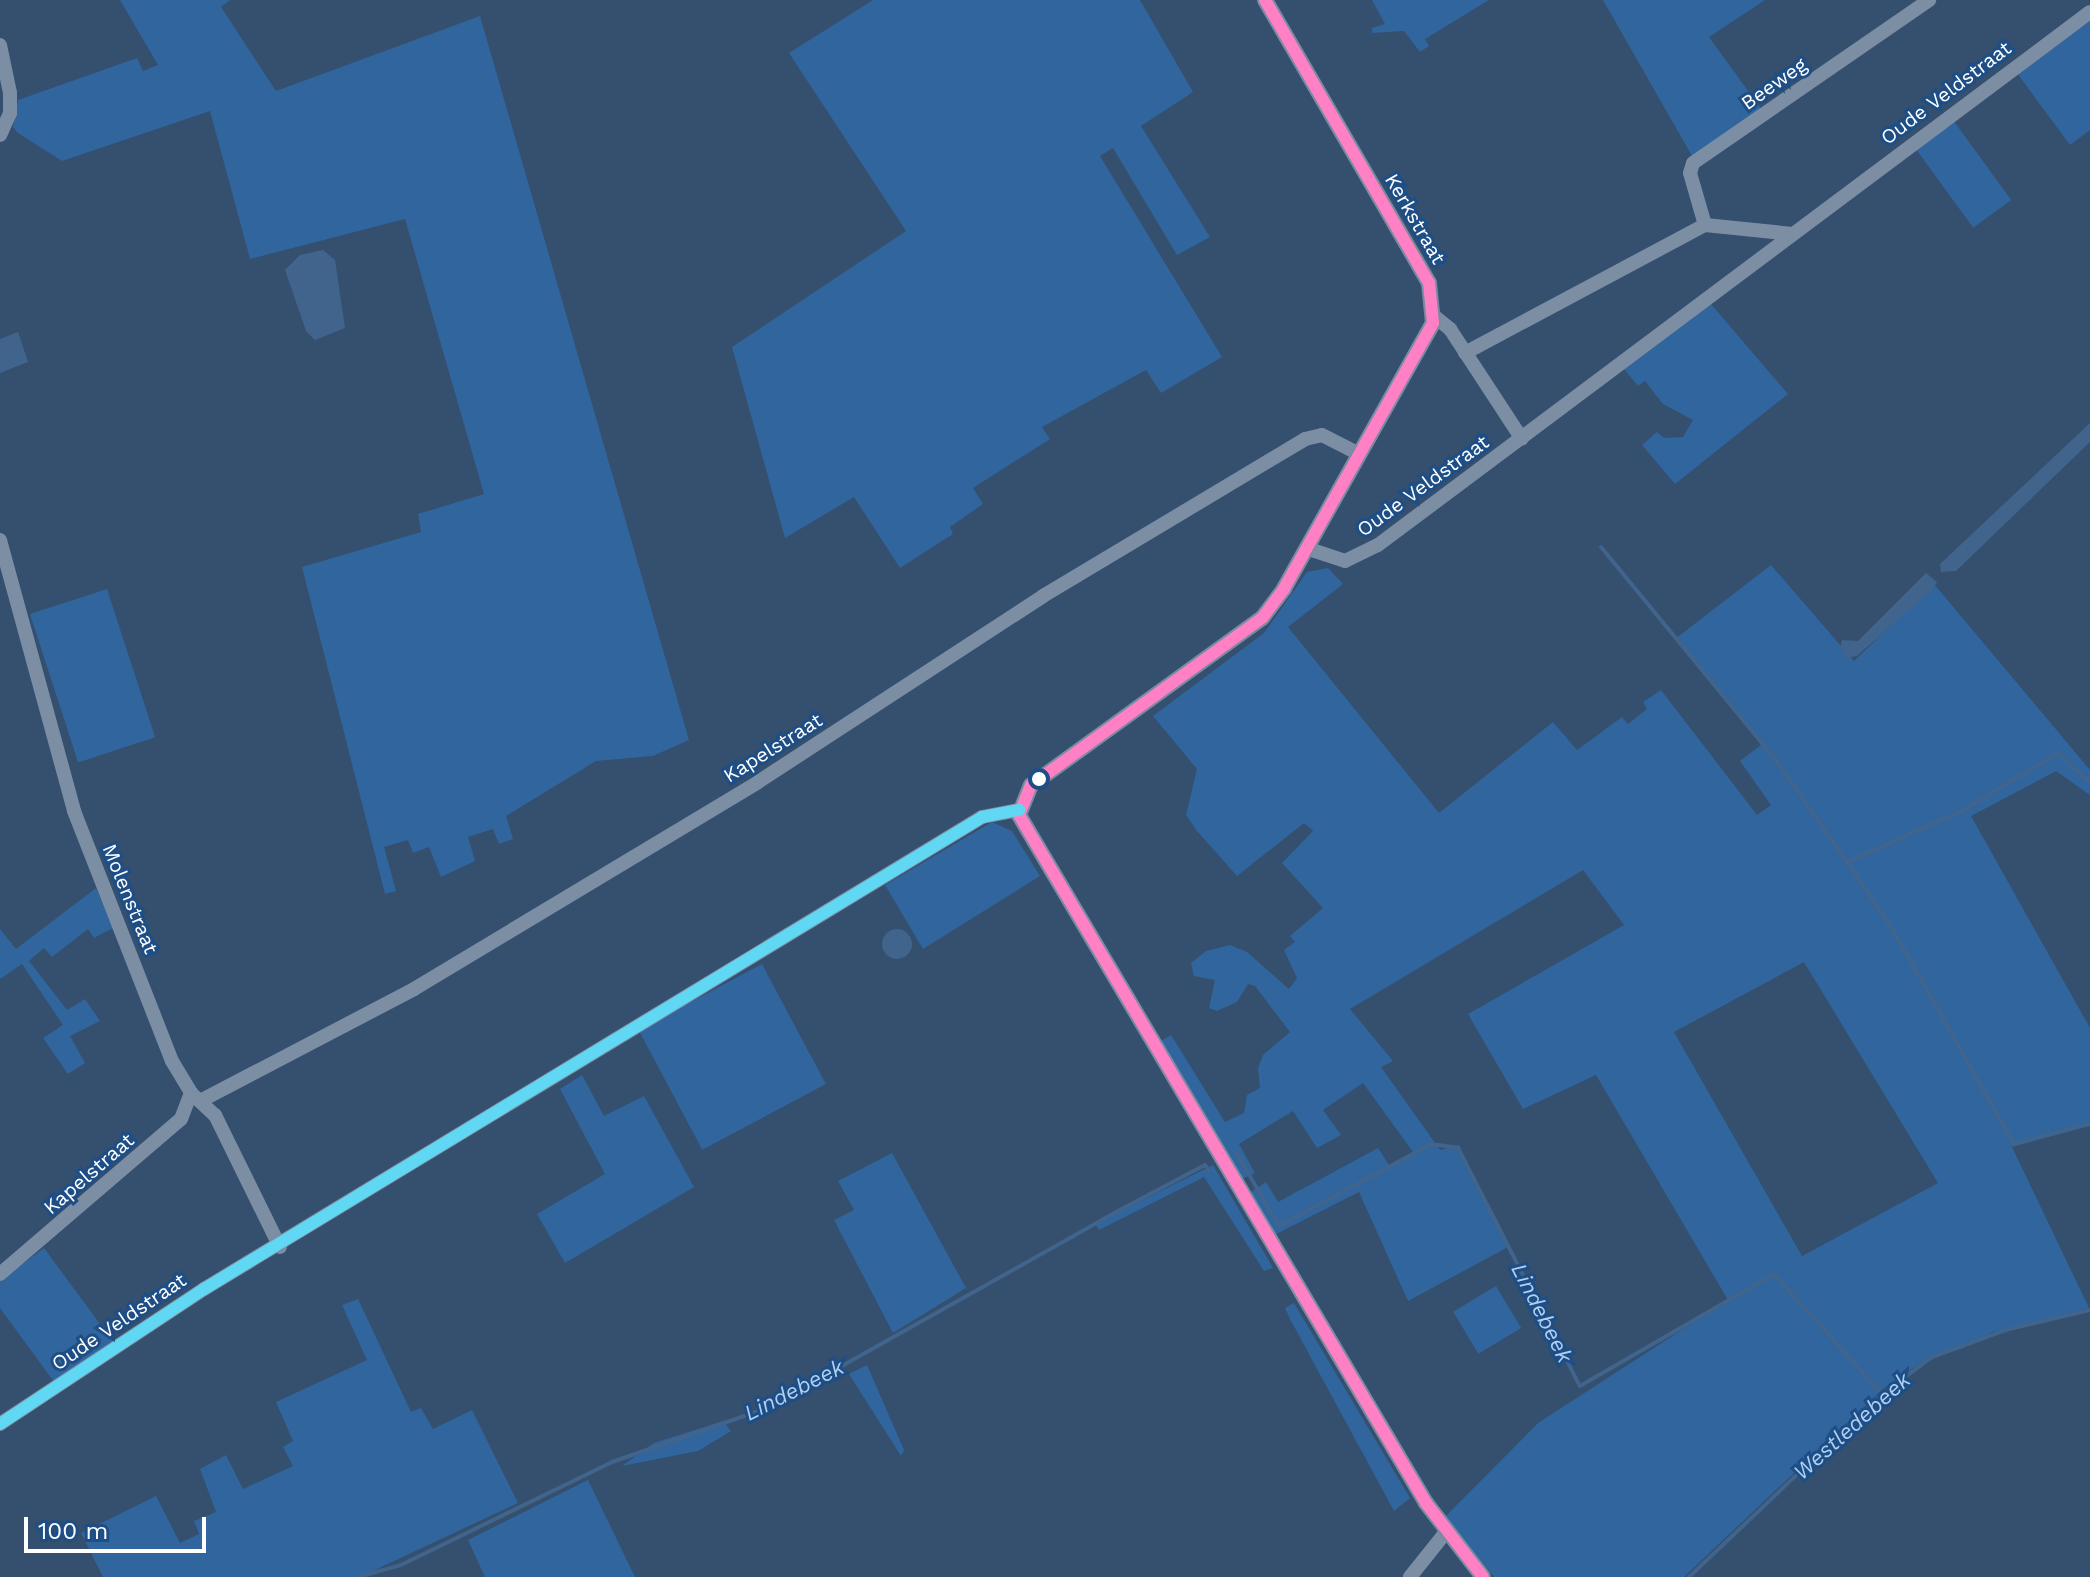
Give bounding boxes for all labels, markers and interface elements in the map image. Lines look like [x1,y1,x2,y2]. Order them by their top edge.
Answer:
street label: Oude Veldstraat [1876,36,2016,150]
street label: Beeweg [1737,53,1811,115]
street label: Kerkstraat [1379,169,1451,269]
street label: Oude Veldstraat [1352,430,1494,542]
street label: Kapelstraat [719,708,827,788]
unlabelled marker [1031,771,1047,787]
street label: Molenstraat [97,841,163,957]
street label: Kapelstraat [39,1128,139,1220]
water label: Lindebeek [1506,1259,1578,1367]
street label: Oude Veldstraat [47,1268,191,1376]
water label: Lindebeek [740,1354,848,1426]
water label: Westledebeek [1788,1367,1916,1485]
scale bar [28,1501,210,1551]
text: 100 m [38,1517,108,1545]

